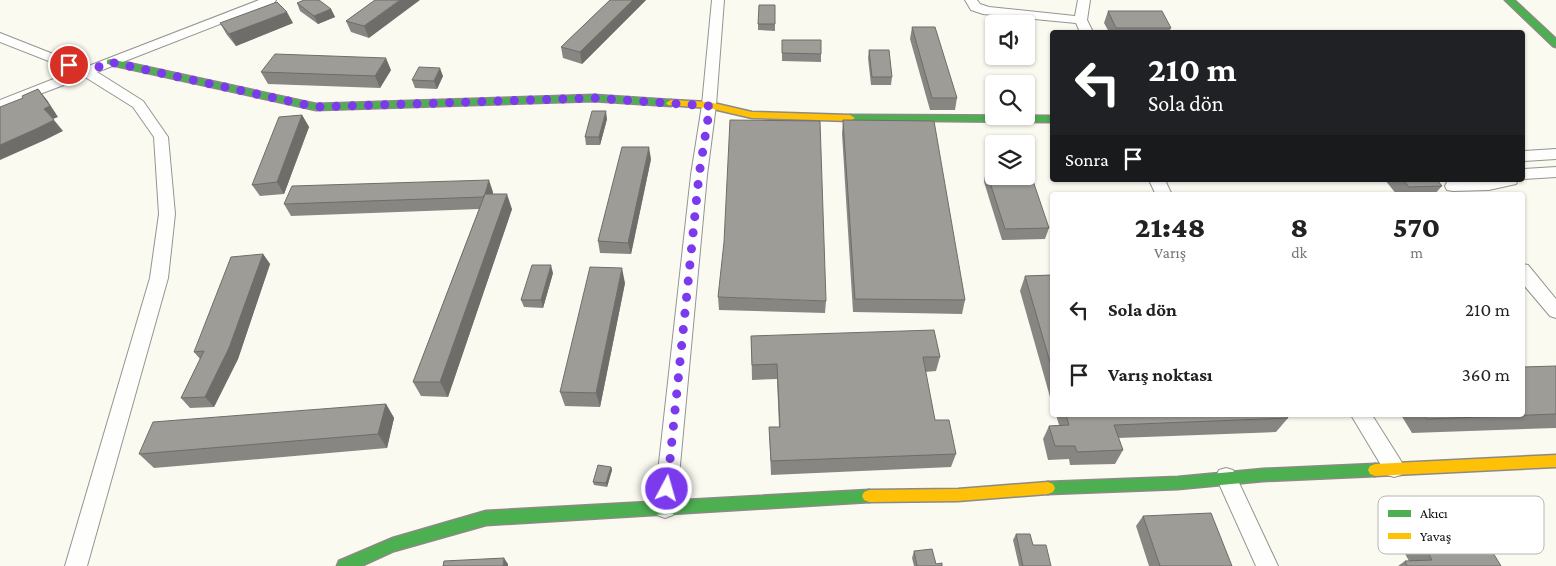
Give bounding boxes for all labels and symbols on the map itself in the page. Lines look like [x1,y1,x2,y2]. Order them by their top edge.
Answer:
pin [48,44,90,86]
position arrow [640,462,692,514]
legend [1378,496,1544,554]
text: Akıcı [1420,505,1448,521]
text: Yavaş [1420,528,1451,544]

